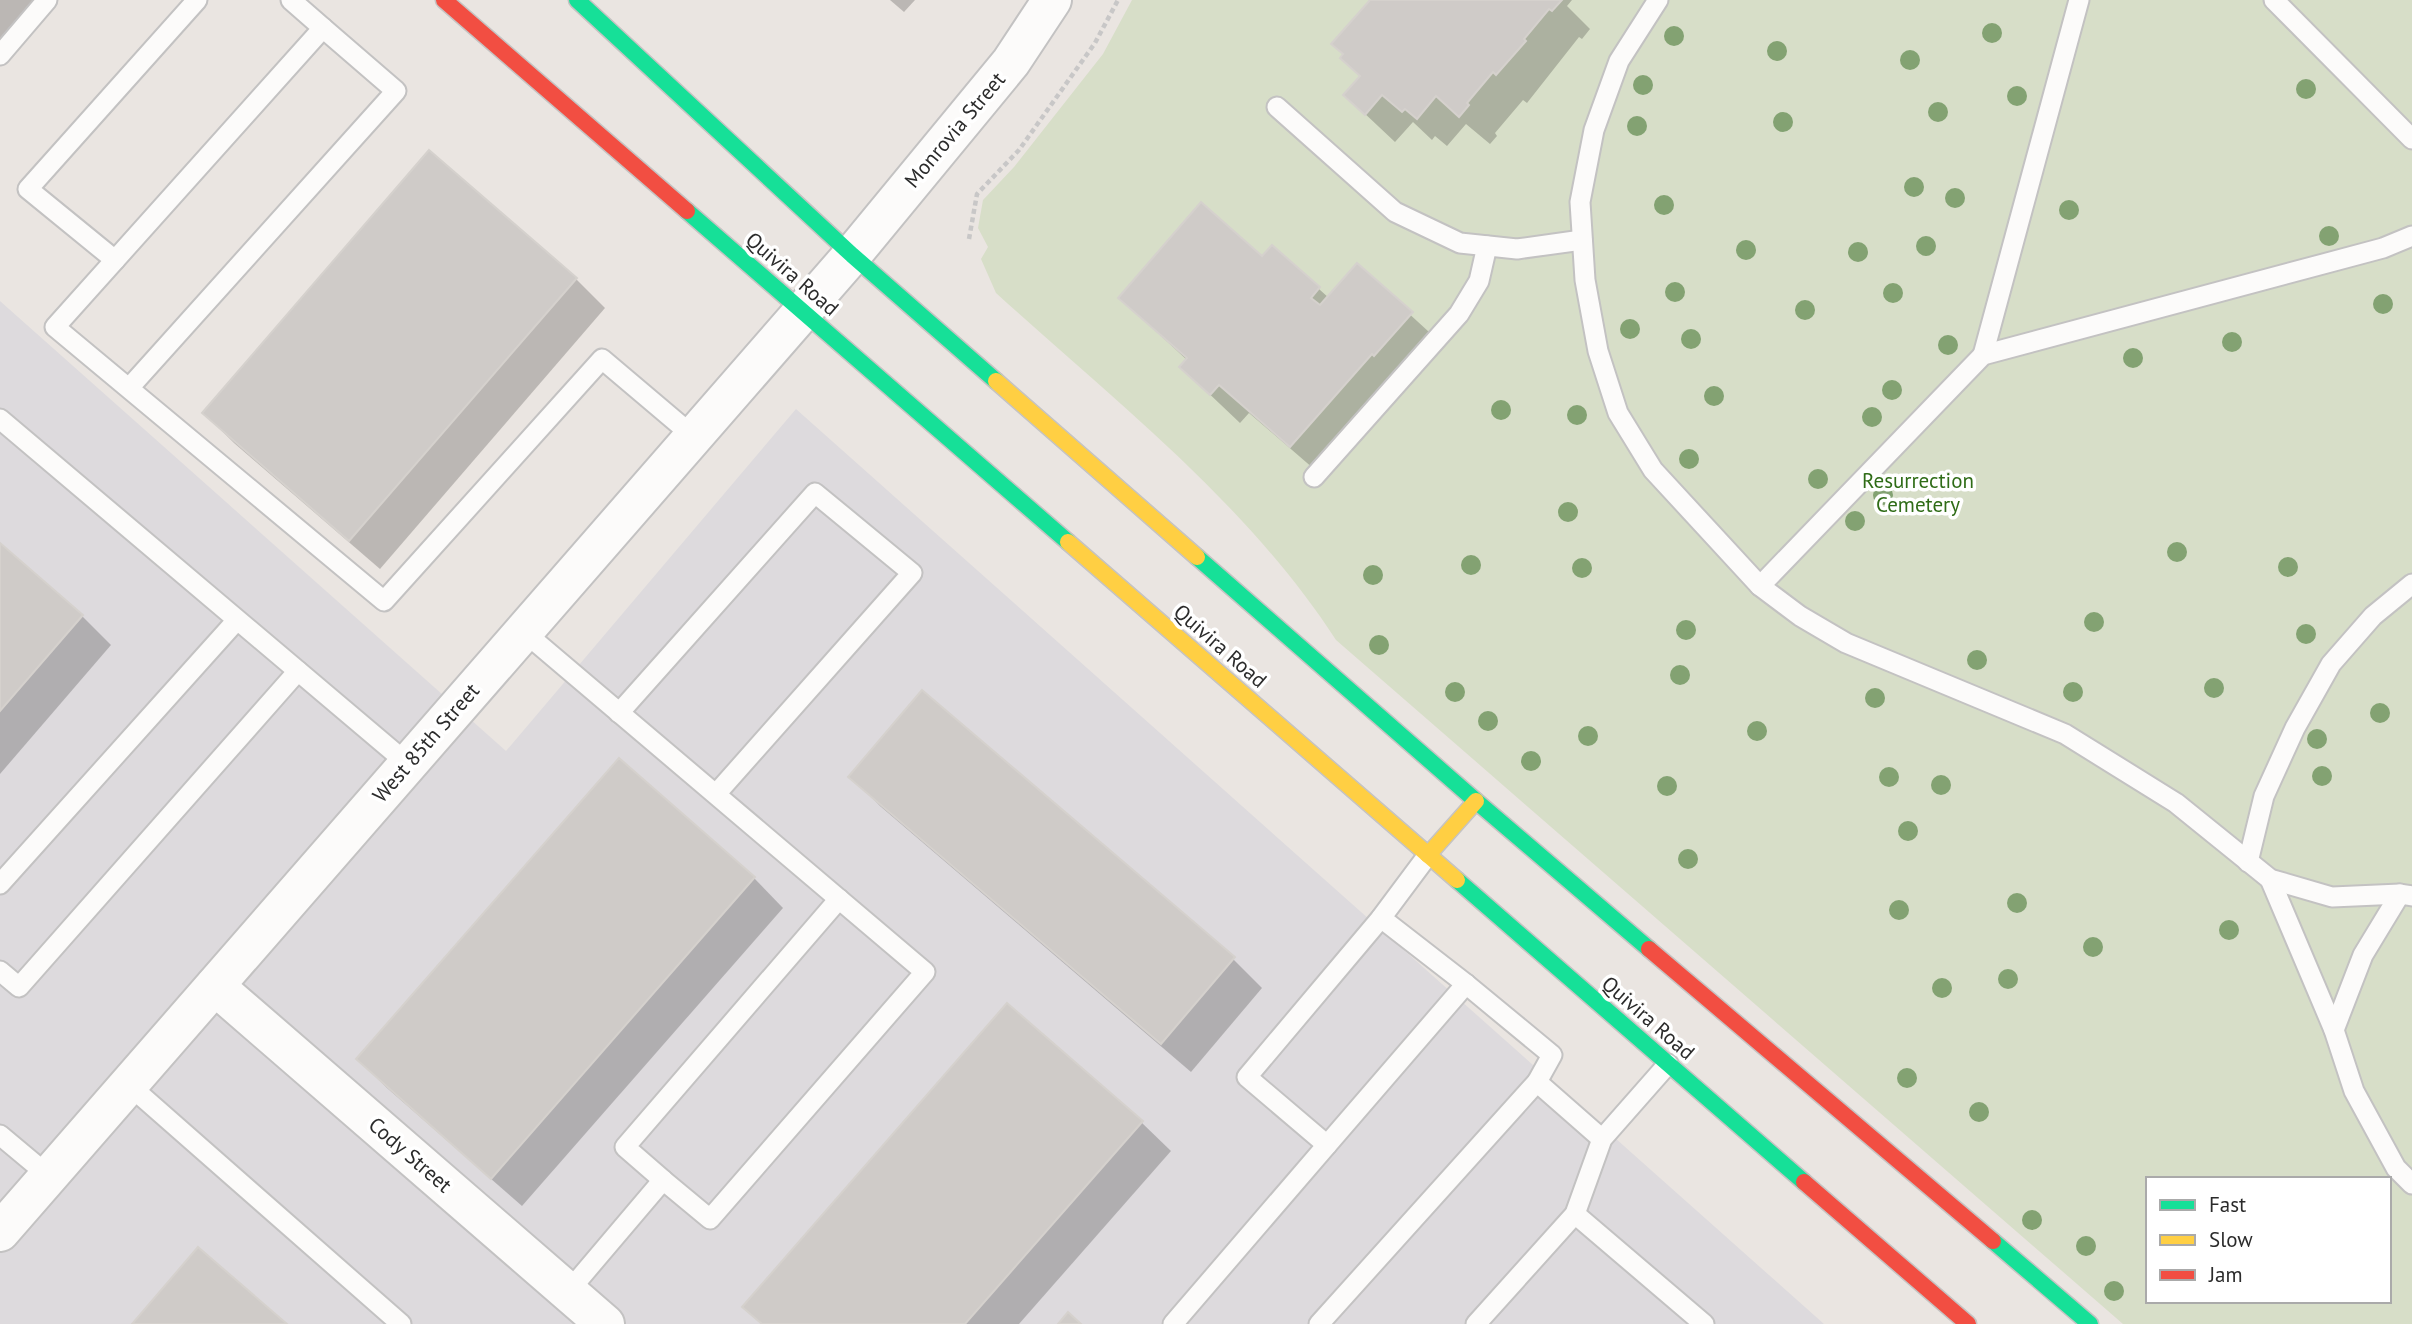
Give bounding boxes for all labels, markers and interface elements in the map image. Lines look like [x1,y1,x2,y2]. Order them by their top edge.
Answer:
street label: Monrovia Street [898,66,1011,193]
street label: Quivira Road [740,226,844,321]
park label: Resurrection Cemetery [1862,467,1974,518]
street label: Quivira Road [1168,598,1272,693]
street label: West 85th Street [366,677,485,808]
street label: Quivira Road [1596,970,1700,1065]
street label: Cody Street [363,1111,458,1198]
legend [2146,1177,2391,1303]
text: Fast [2209,1191,2246,1218]
text: Slow [2209,1226,2253,1253]
text: Jam [2208,1261,2243,1288]

